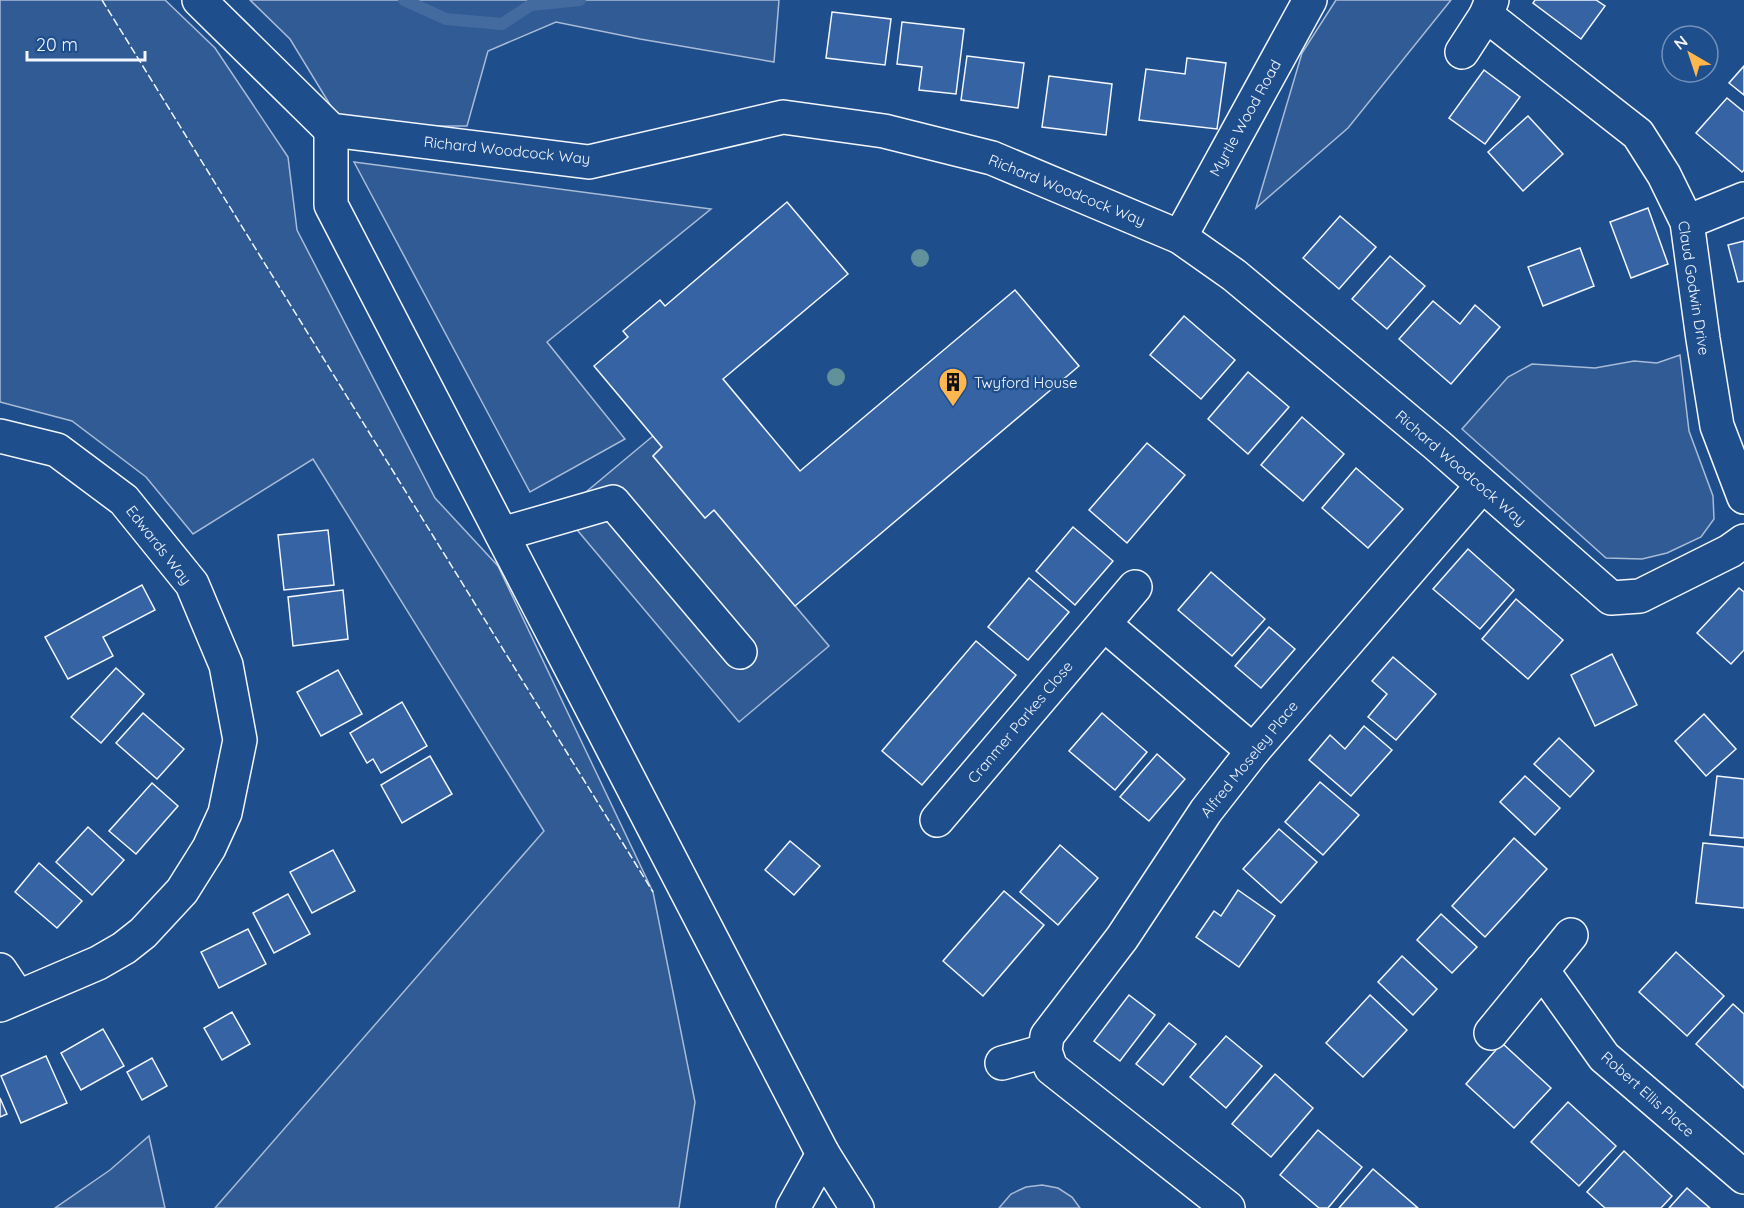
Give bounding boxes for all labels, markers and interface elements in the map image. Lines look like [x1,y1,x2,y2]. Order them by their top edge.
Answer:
scale bar [27,24,146,62]
north arrow [1660,24,1720,84]
text: N [1670,31,1691,54]
text: 20 m [36,33,78,56]
street label: Myrtle Wood Road [1205,56,1285,180]
street label: Richard Woodcock Way [423,132,591,168]
street label: Richard Woodcock Way [986,150,1148,230]
street label: Claud Godwin Drive [1674,219,1714,357]
building icon: Twyford House [937,366,969,408]
place label: Twyford House [974,373,1078,392]
street label: Richard Woodcock Way [1392,406,1530,530]
street label: Edwards Way [122,501,196,589]
street label: Cranmer Parkes Close [963,657,1077,787]
street label: Alfred Moseley Place [1196,697,1302,821]
street label: Robert Ellis Place [1597,1047,1699,1141]

